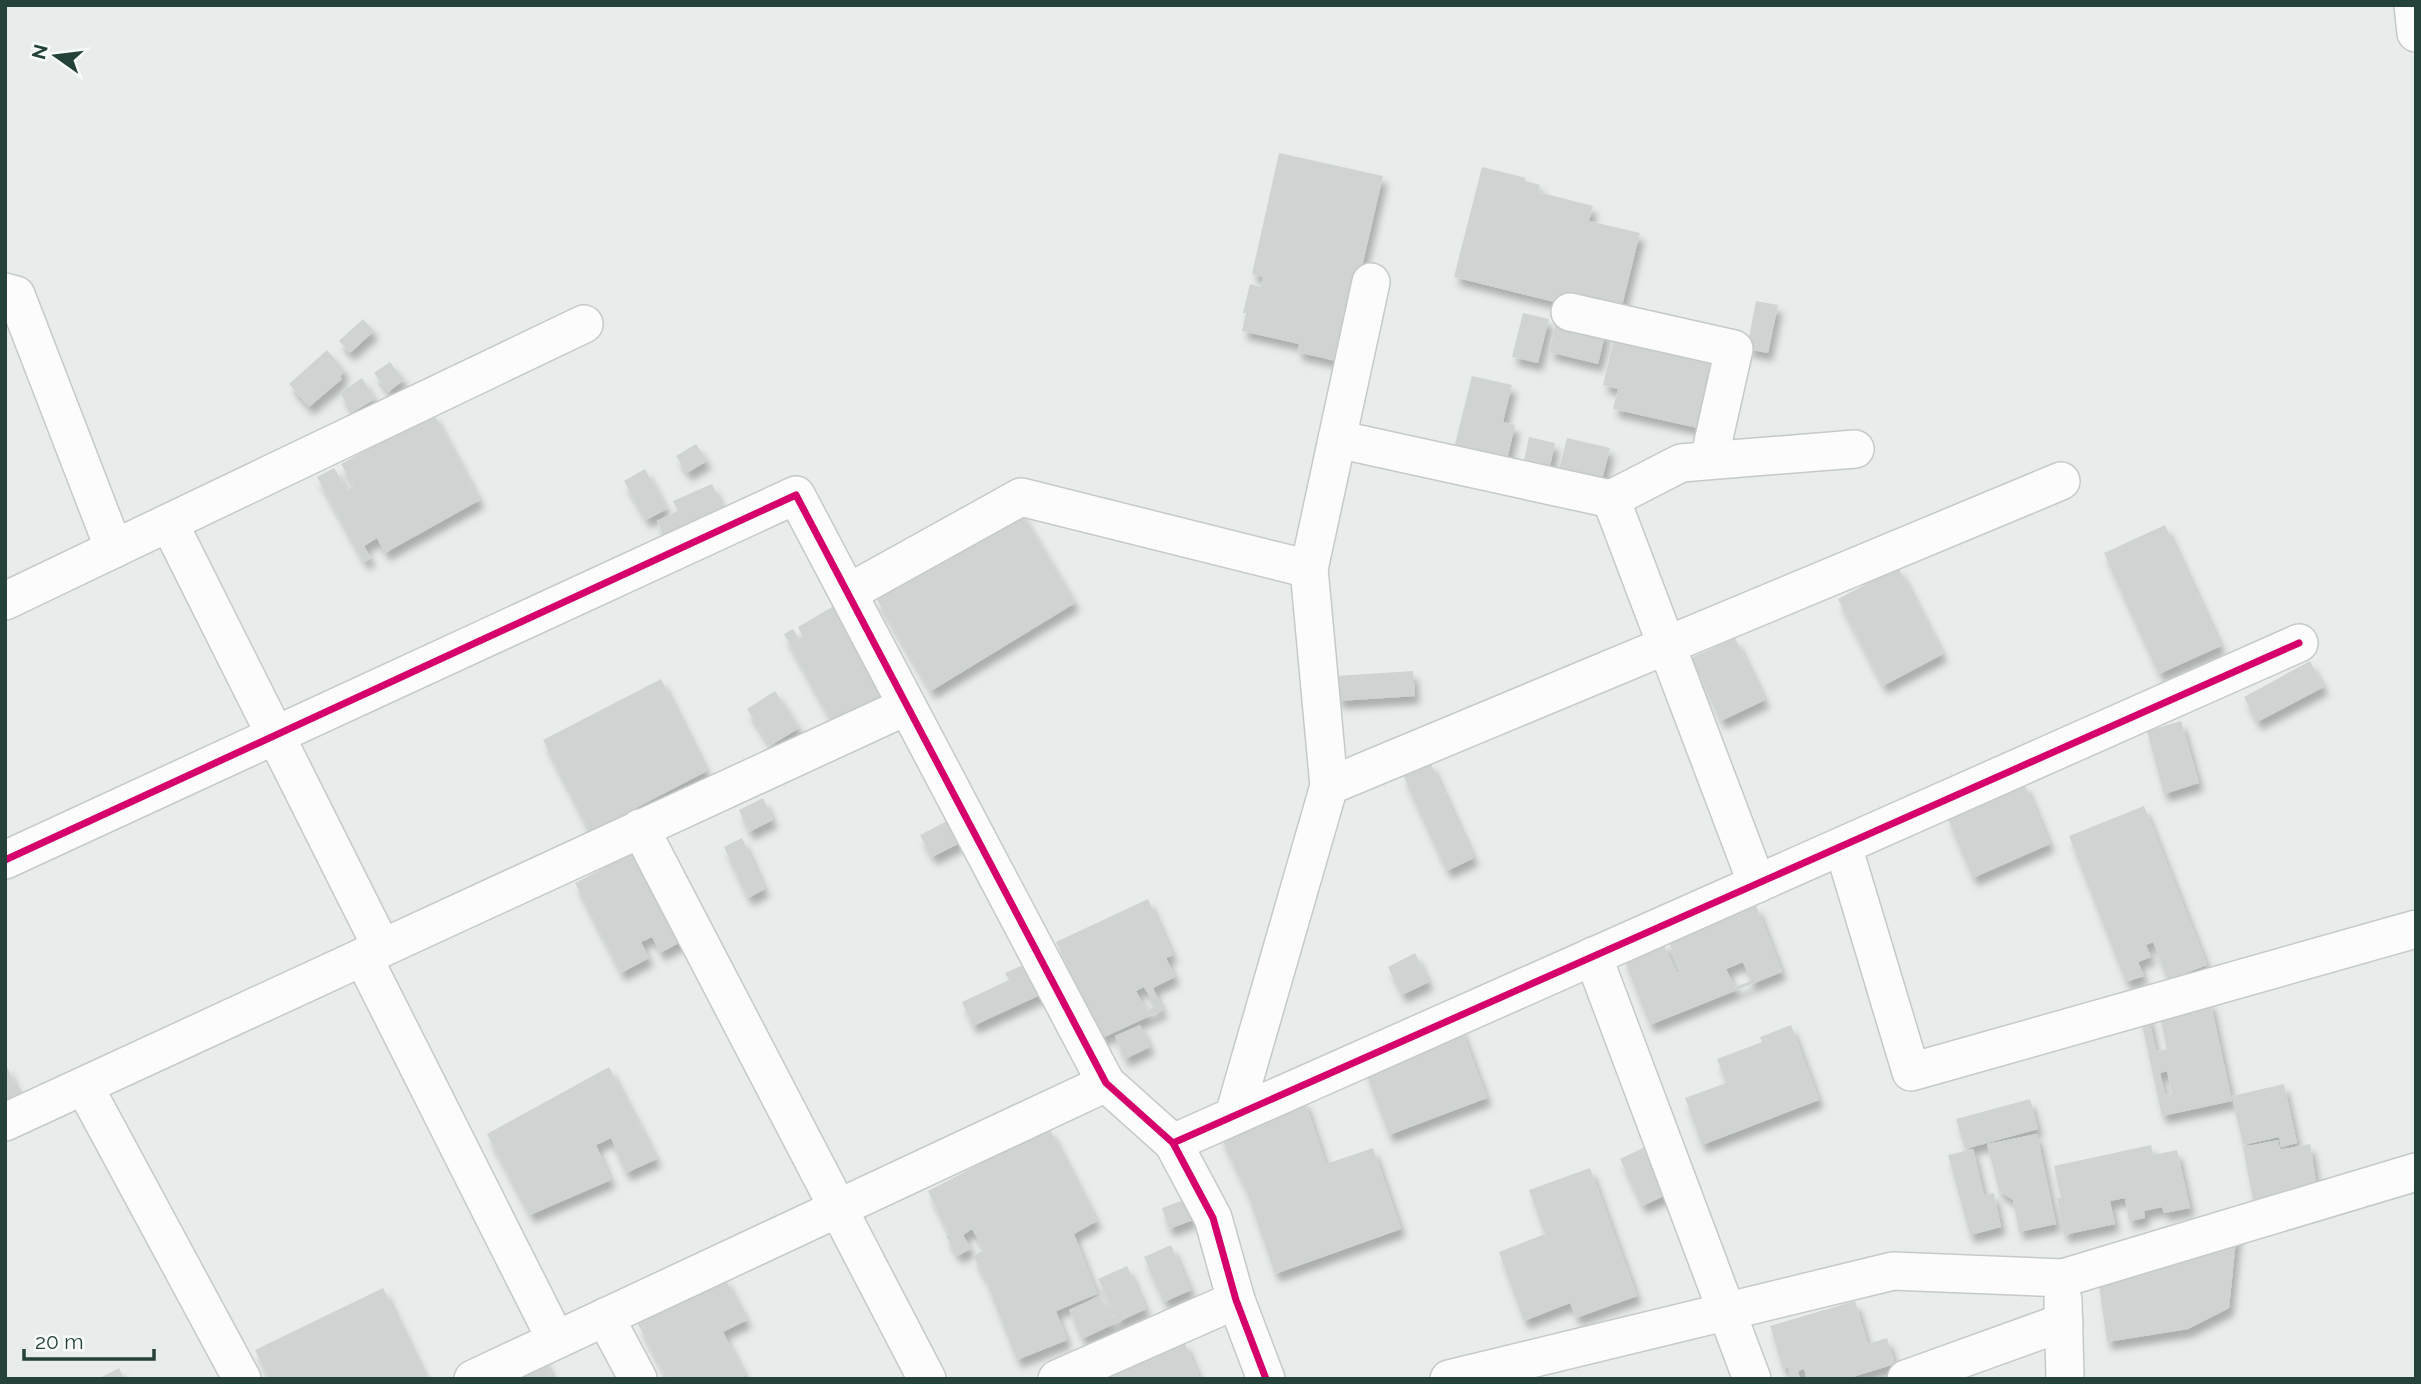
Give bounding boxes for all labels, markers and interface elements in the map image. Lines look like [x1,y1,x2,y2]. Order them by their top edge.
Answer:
north arrow [21,21,91,91]
text: N [27,42,52,62]
scale bar [24,1318,154,1362]
text: 20 m [35,1329,83,1354]

